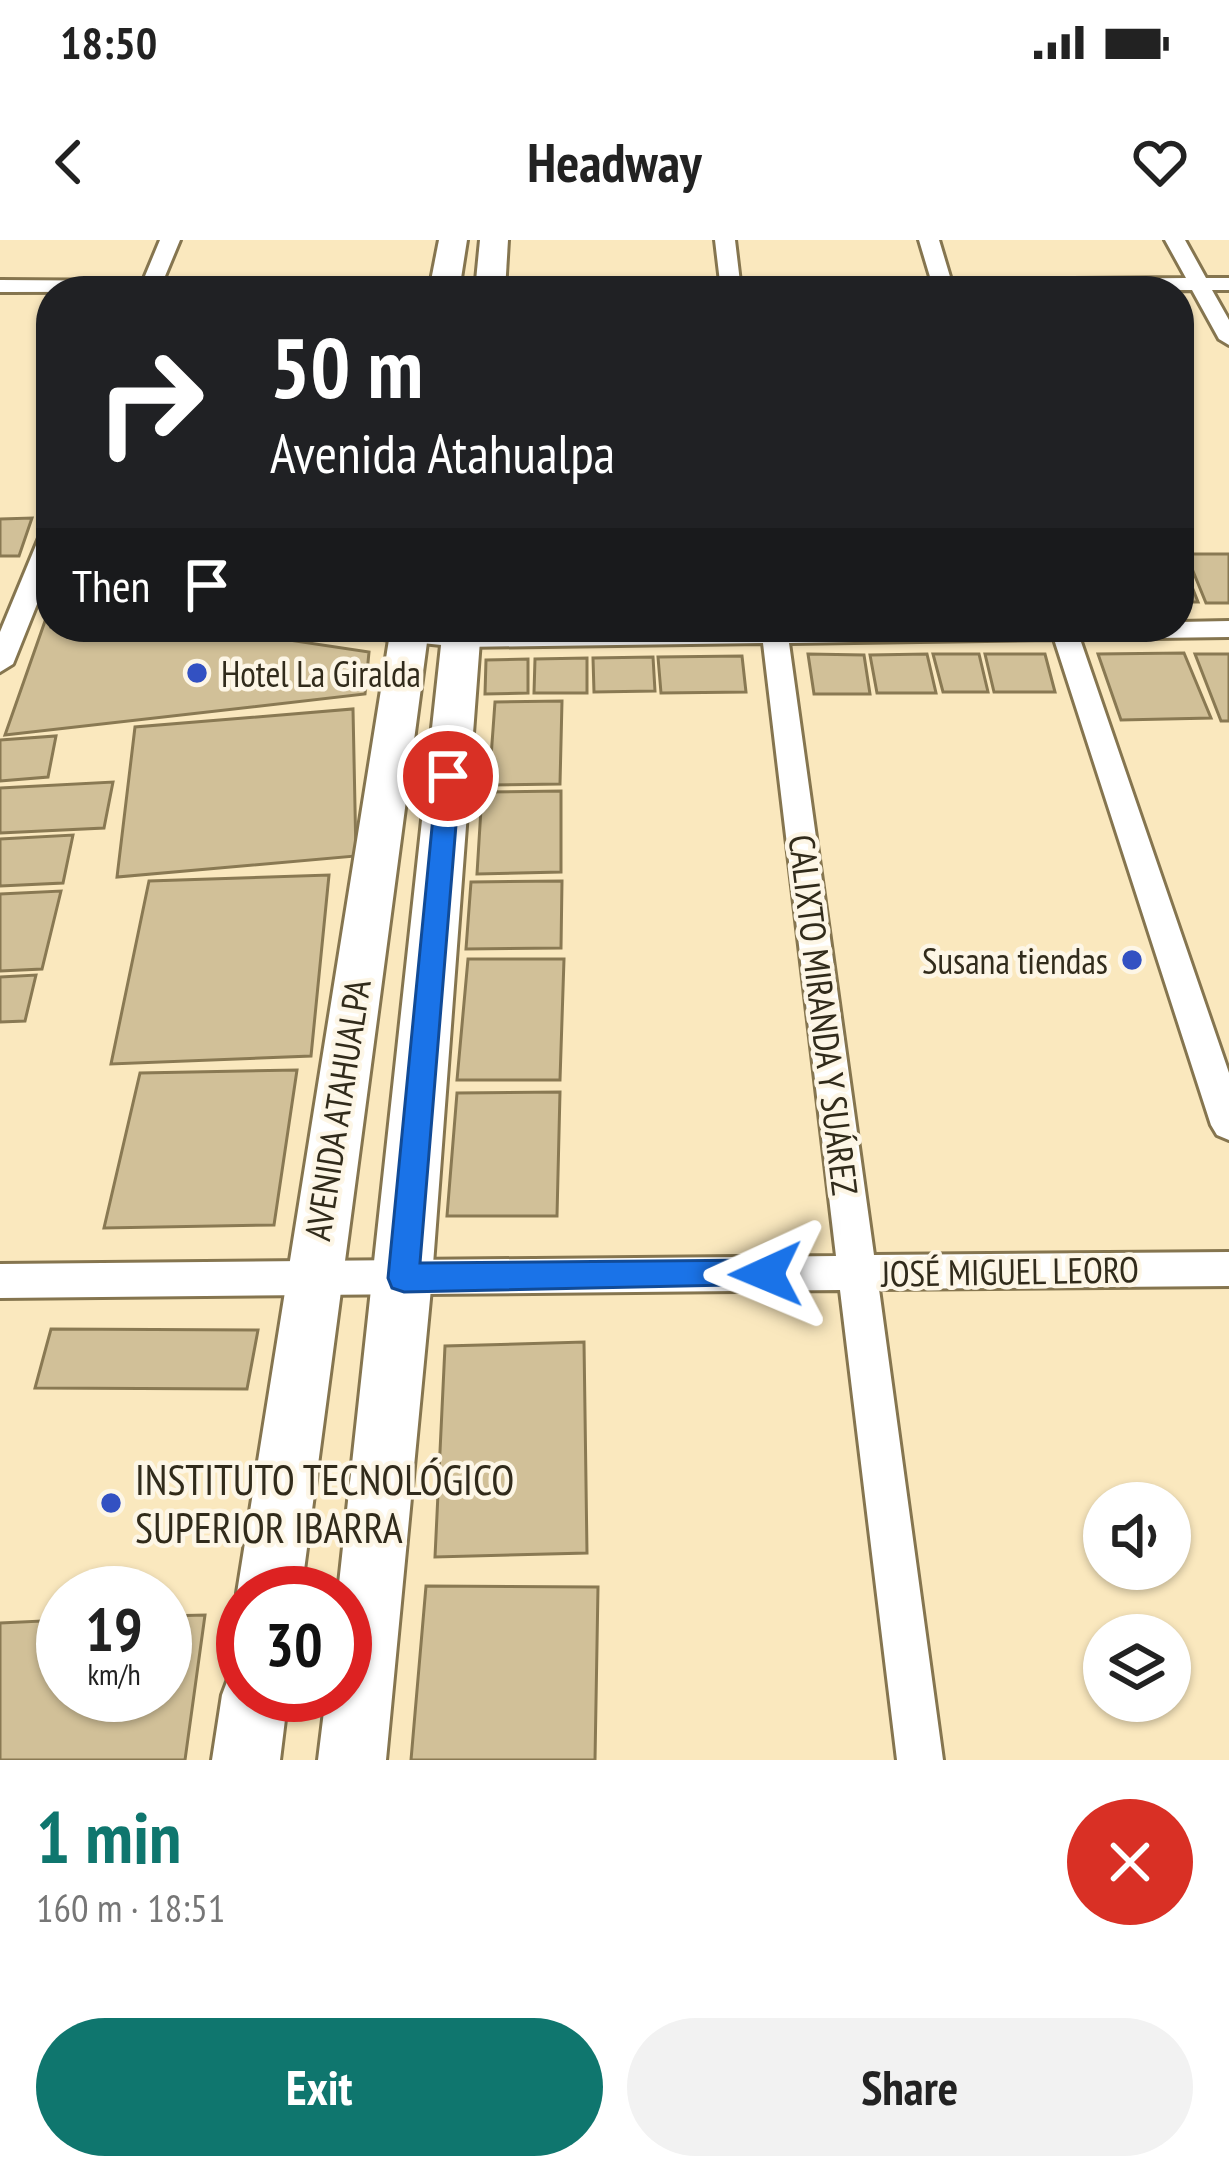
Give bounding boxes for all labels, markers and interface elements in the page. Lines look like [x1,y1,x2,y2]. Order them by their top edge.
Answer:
text: 18:50 [60,13,157,71]
text: Headway [527,127,702,197]
icon: back [36,129,102,195]
icon: heart [1127,129,1193,195]
text: 50 m [270,312,423,421]
icon: right [72,324,228,480]
text: Avenida Atahualpa [270,418,615,488]
icon: arrive [174,552,240,618]
text: Then [72,556,150,614]
place label: Hotel La Giralda [221,650,421,697]
marker: Hotel La Giralda [184,660,210,686]
pin [397,725,499,827]
icon: arrive [415,743,481,809]
street label: CALIXTO MIRANDA Y SUÁREZ [779,832,869,1198]
place label: Susana tiendas [922,937,1108,984]
marker: Susana tiendas [1119,947,1145,973]
street label: AVENIDA ATAHUALPA [293,976,381,1244]
position arrow [703,1211,829,1337]
street label: JOSÉ MIGUEL LEORO [880,1245,1139,1297]
place label: INSTITUTO TECNOLÓGICO SUPERIOR IBARRA [135,1452,514,1555]
map controls [1083,1482,1191,1722]
button: sound [1083,1482,1191,1590]
marker: INSTITUTO TECNOLÓGICO SUPERIOR IBARRA [98,1490,124,1516]
speed limit sign: 30 [216,1566,372,1722]
text: 19 [85,1590,143,1668]
button: layers [1083,1614,1191,1722]
text: km/h [87,1654,141,1693]
text: 1 min [36,1790,181,1883]
button: close [1067,1799,1193,1925]
text: 160 m · 18:51 [36,1882,225,1933]
button: Exit [36,2018,603,2156]
button: Share [627,2018,1193,2156]

